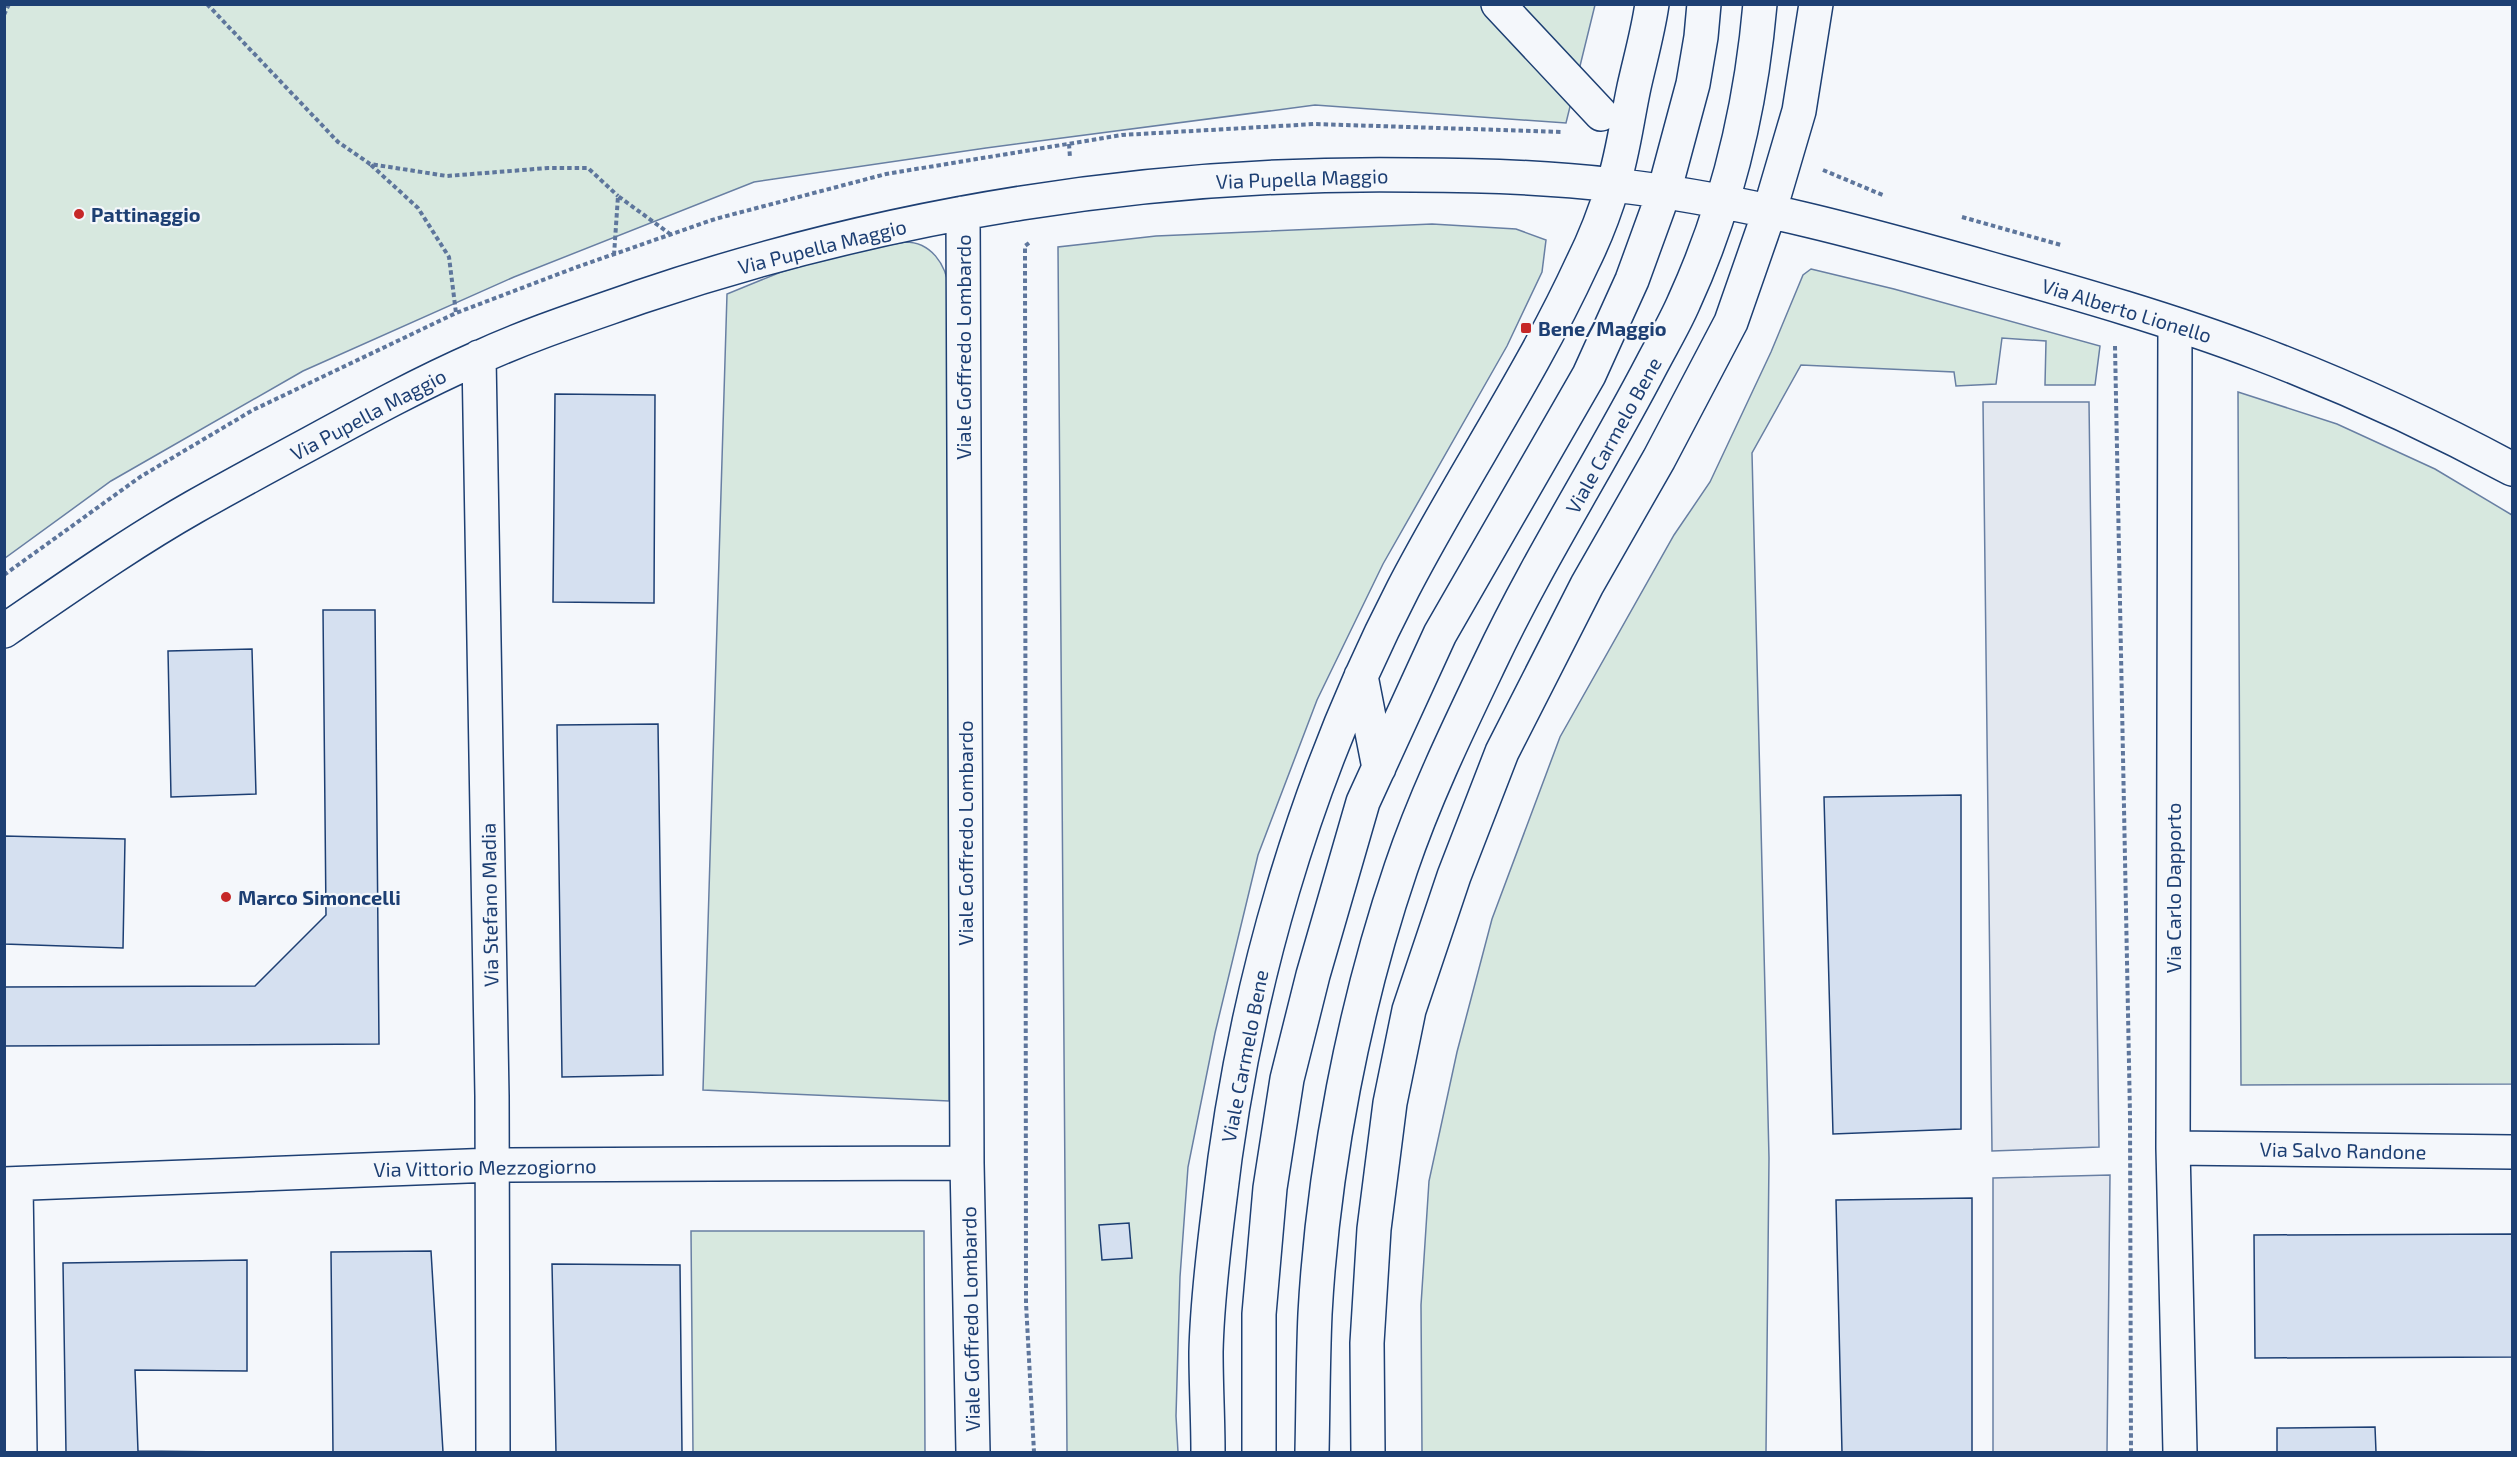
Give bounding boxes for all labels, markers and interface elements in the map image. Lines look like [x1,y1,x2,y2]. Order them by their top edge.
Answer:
street label: Via Pupella Maggio [1215,163,1389,193]
place label: Pattinaggio [91,202,201,226]
marker: Pattinaggio [72,207,86,221]
street label: Via Pupella Maggio [735,213,909,279]
street label: Viale Goffredo Lombardo [951,234,975,460]
street label: Via Alberto Lionello [2039,273,2215,347]
place label: Bene/Maggio [1538,316,1667,340]
marker: Bene/Maggio [1519,321,1533,335]
street label: Viale Carmelo Bene [1560,353,1666,517]
street label: Via Pupella Maggio [286,363,450,465]
street label: Viale Goffredo Lombardo [953,720,977,946]
street label: Via Carlo Dapporto [2161,803,2185,973]
street label: Via Stefano Madia [476,823,502,987]
place label: Marco Simoncelli [238,885,401,909]
marker: Marco Simoncelli [219,890,233,904]
street label: Viale Carmelo Bene [1216,968,1272,1144]
street label: Via Salvo Randone [2259,1137,2427,1163]
street label: Via Vittorio Mezzogiorno [373,1153,597,1181]
street label: Viale Goffredo Lombardo [956,1206,984,1432]

